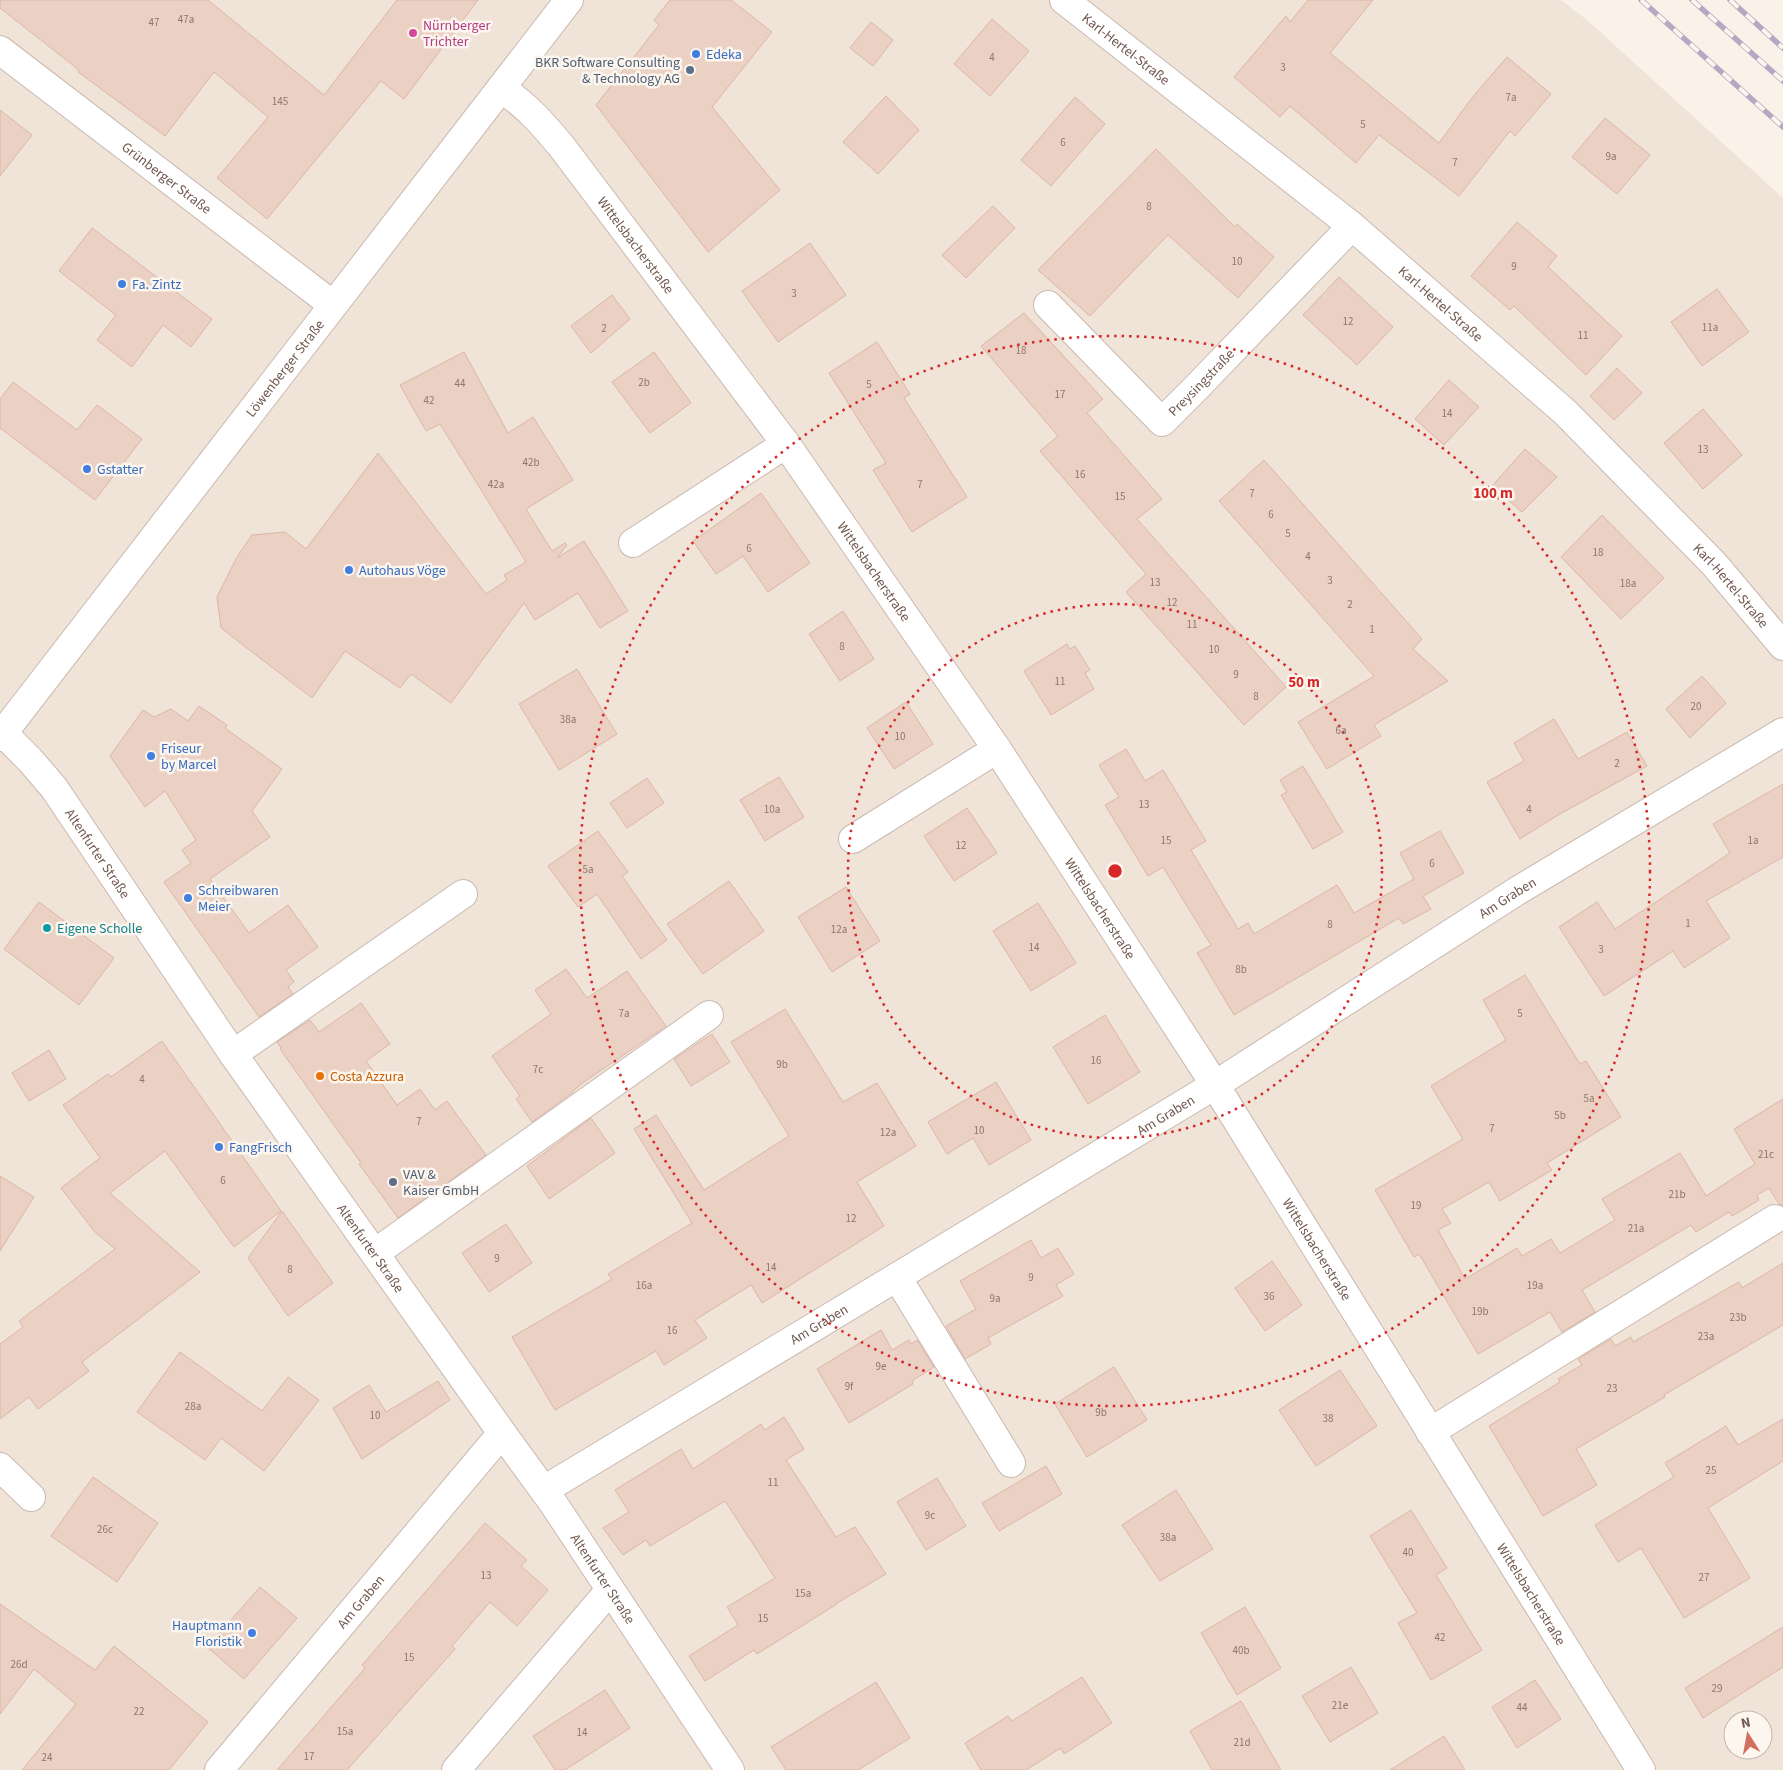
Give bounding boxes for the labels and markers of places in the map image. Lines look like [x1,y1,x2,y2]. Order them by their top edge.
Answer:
place label: Nürnberger Trichter [423,16,490,52]
marker: Nürnberger Trichter [407,27,419,39]
place label: Edeka [706,45,742,65]
marker: Edeka [690,48,702,60]
place label: BKR Software Consulting & Technology AG [535,53,680,89]
marker: BKR Software Consulting & Technology AG [684,64,696,76]
place label: Fa. Zintz [132,275,181,295]
marker: Fa. Zintz [116,278,128,290]
place label: Gstatter [97,460,143,480]
marker: Gstatter [81,463,93,475]
place label: Autohaus Vöge [359,561,446,581]
marker: Autohaus Vöge [343,564,355,576]
place label: Friseur by Marcel [161,739,217,775]
marker: Friseur by Marcel [145,750,157,762]
centre of rings [1106,862,1124,880]
place label: Schreibwaren Meier [198,881,279,917]
marker: Schreibwaren Meier [182,892,194,904]
place label: Eigene Scholle [57,919,142,939]
marker: Eigene Scholle [41,922,53,934]
place label: Costa Azzura [330,1067,404,1087]
marker: Costa Azzura [314,1070,326,1082]
place label: FangFrisch [229,1138,292,1158]
marker: FangFrisch [213,1141,225,1153]
place label: VAV & Kaiser GmbH [403,1165,479,1201]
marker: VAV & Kaiser GmbH [387,1176,399,1188]
place label: Hauptmann Floristik [172,1616,242,1652]
marker: Hauptmann Floristik [246,1627,258,1639]

